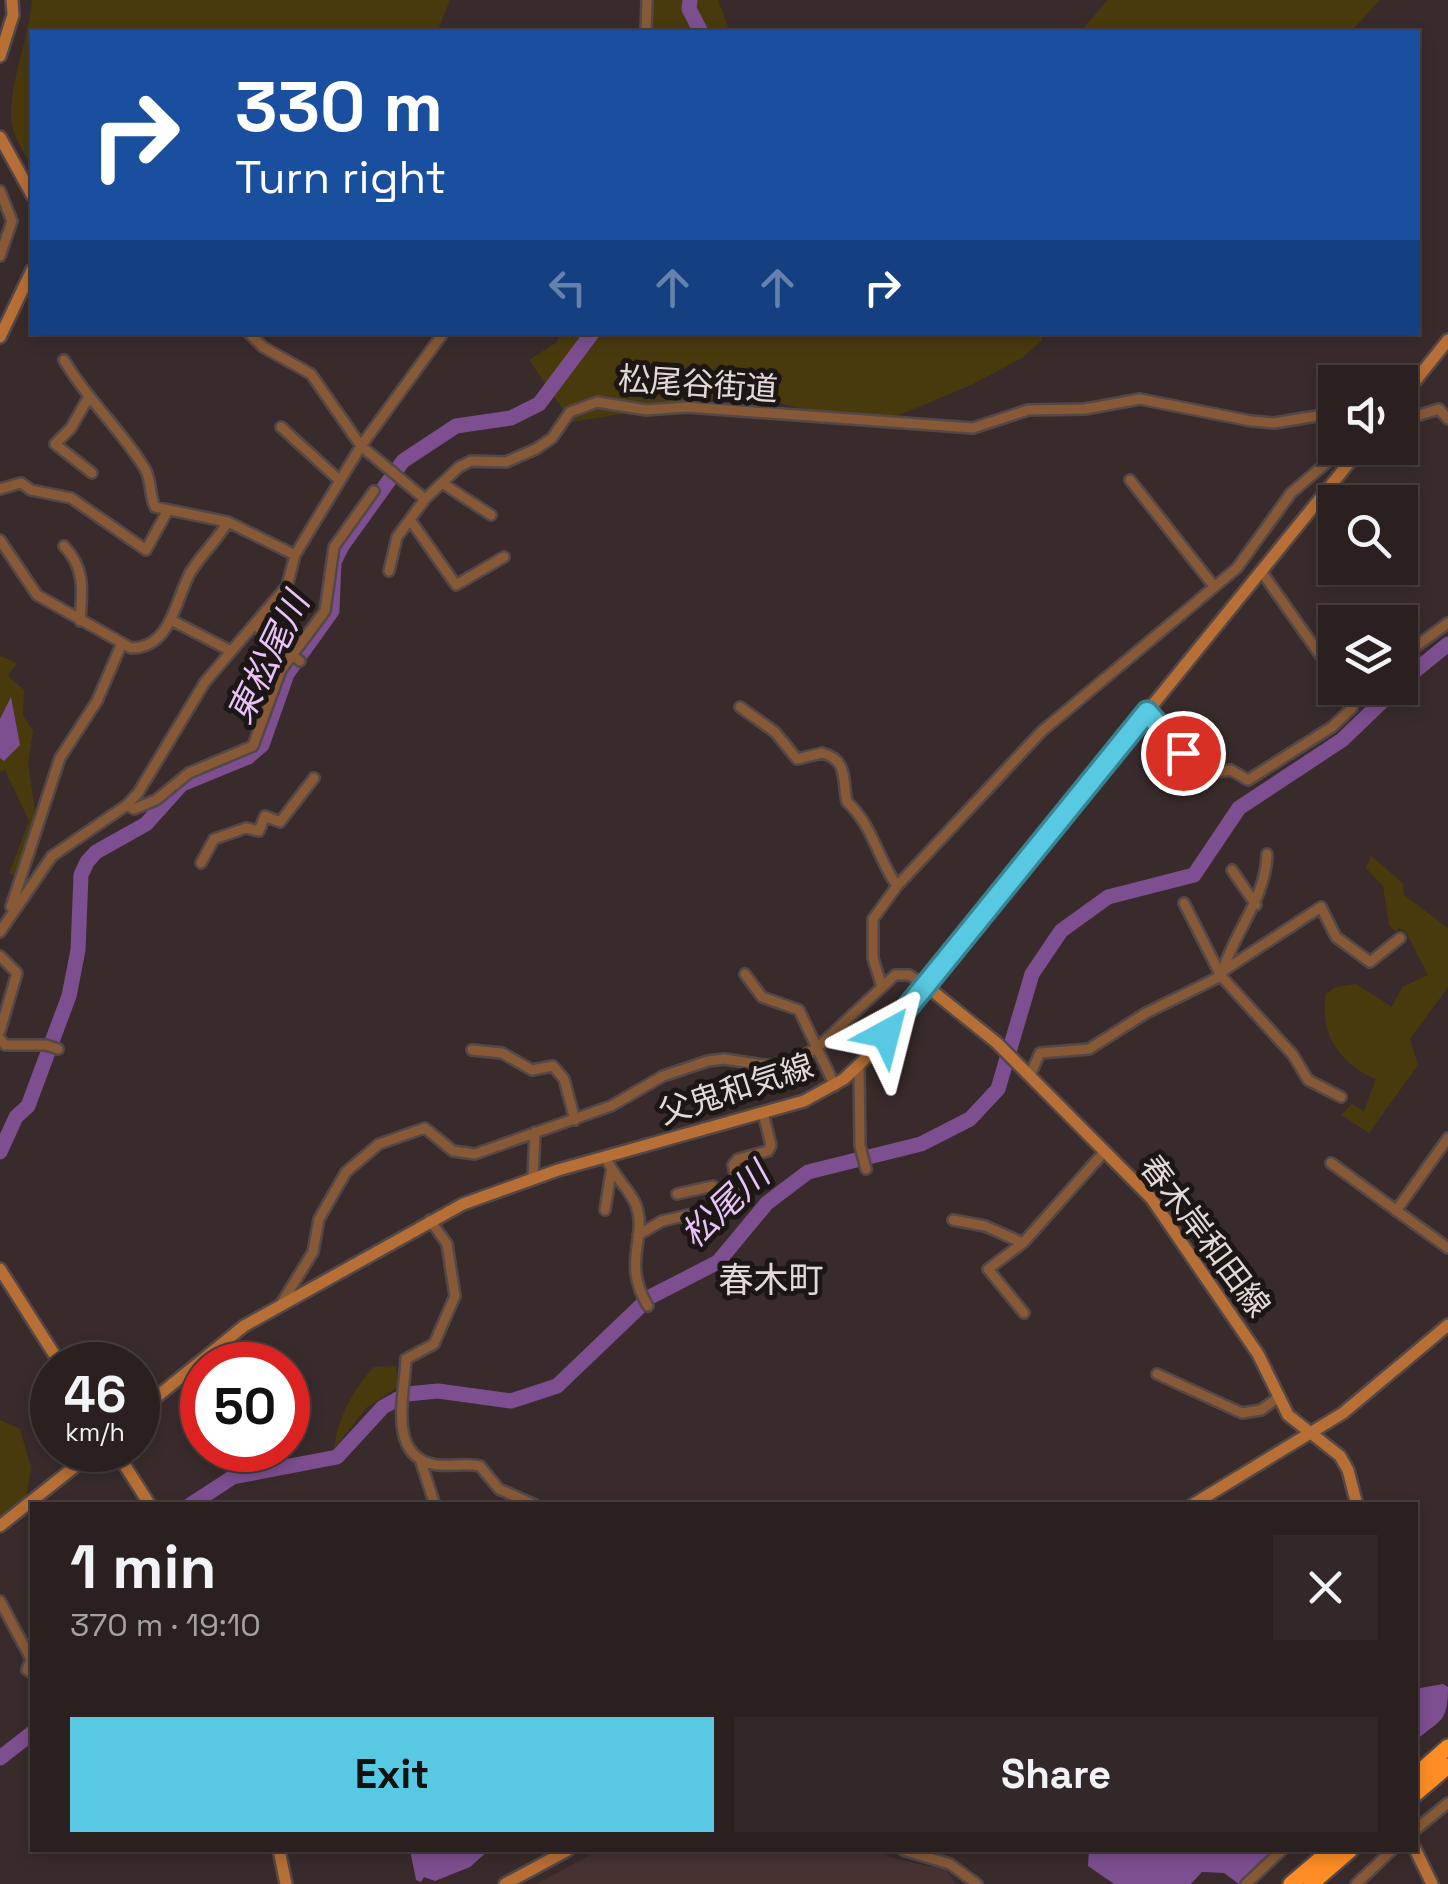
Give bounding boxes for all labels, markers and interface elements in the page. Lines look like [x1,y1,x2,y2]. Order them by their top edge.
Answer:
text: 330 m [235,62,443,151]
icon: right [70,70,200,200]
text: Turn right [235,149,446,206]
icon: left [540,260,595,315]
icon: ahead [645,260,700,315]
icon: ahead [750,260,805,315]
icon: right [855,260,910,315]
street label: 松尾谷街道 [617,358,779,410]
map controls [1318,365,1418,705]
button: sound [1318,365,1418,465]
button: search [1318,485,1418,585]
water label: 東松尾川 [218,582,320,731]
button: layers [1318,605,1418,705]
pin [1141,711,1226,796]
icon: arrive [1156,726,1211,781]
position arrow [834,982,938,1086]
street label: 父鬼和気線 [654,1045,818,1133]
street label: 春木岸和田線 [1131,1147,1279,1325]
water label: 松尾川 [672,1150,781,1257]
district label: 春木町 [718,1258,824,1302]
speed limit sign: 50 [180,1342,310,1472]
text: 46 [64,1363,126,1427]
text: km/h [65,1416,125,1448]
text: 1 min [70,1529,217,1606]
button: close [1273,1535,1378,1640]
text: 370 m · 19:10 [70,1605,261,1645]
button: Exit [70,1717,714,1832]
button: Share [734,1717,1378,1832]

